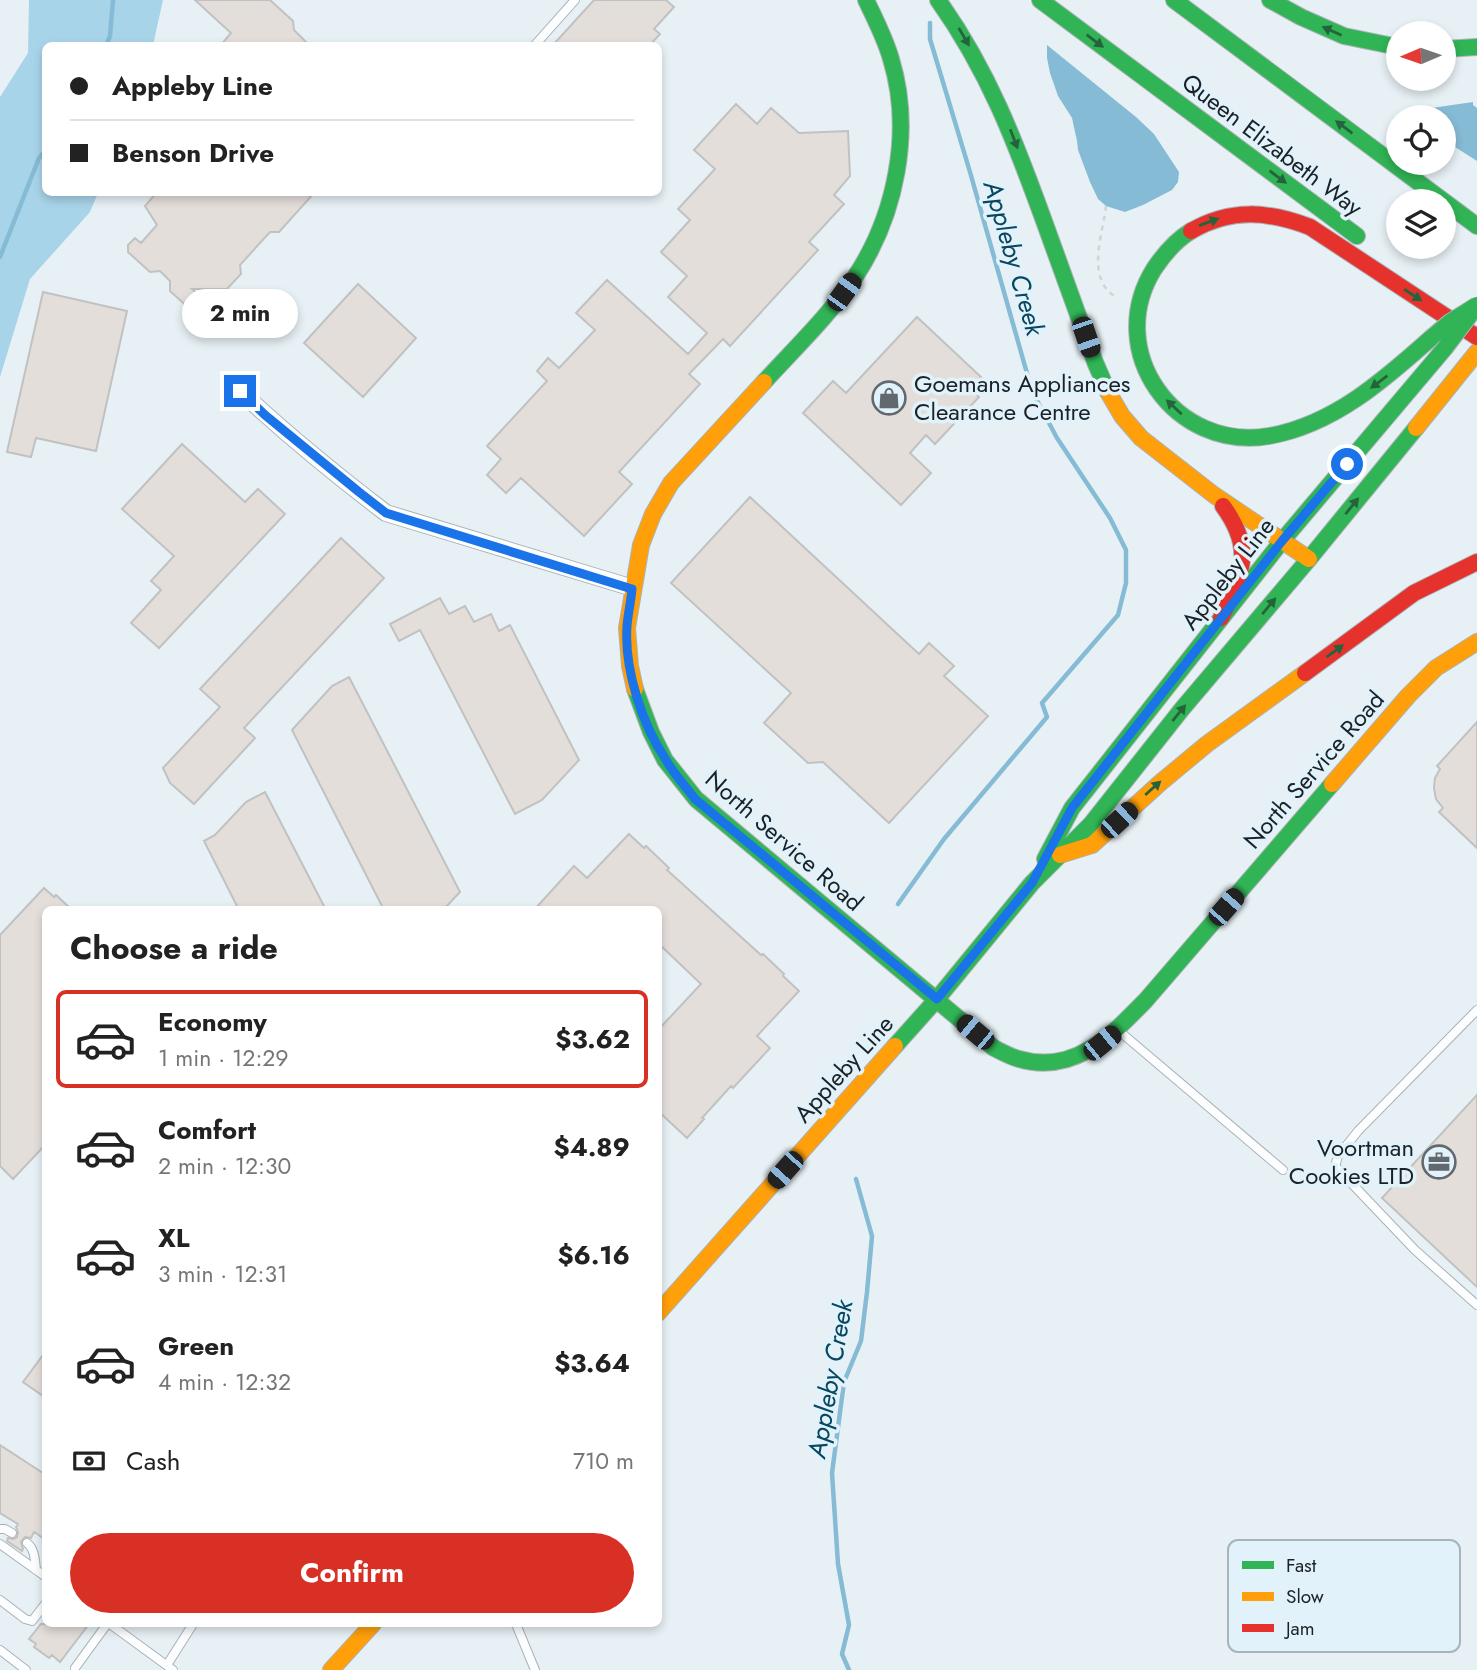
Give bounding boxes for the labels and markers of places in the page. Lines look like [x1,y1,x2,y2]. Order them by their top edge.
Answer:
place label: Goemans Appliances Clearance Centre [914,366,1130,429]
shop icon: Goemans Appliances Clearance Centre [870,379,908,417]
place label: Voortman Cookies LTD [1289,1130,1414,1193]
office icon: Voortman Cookies LTD [1420,1143,1458,1181]

